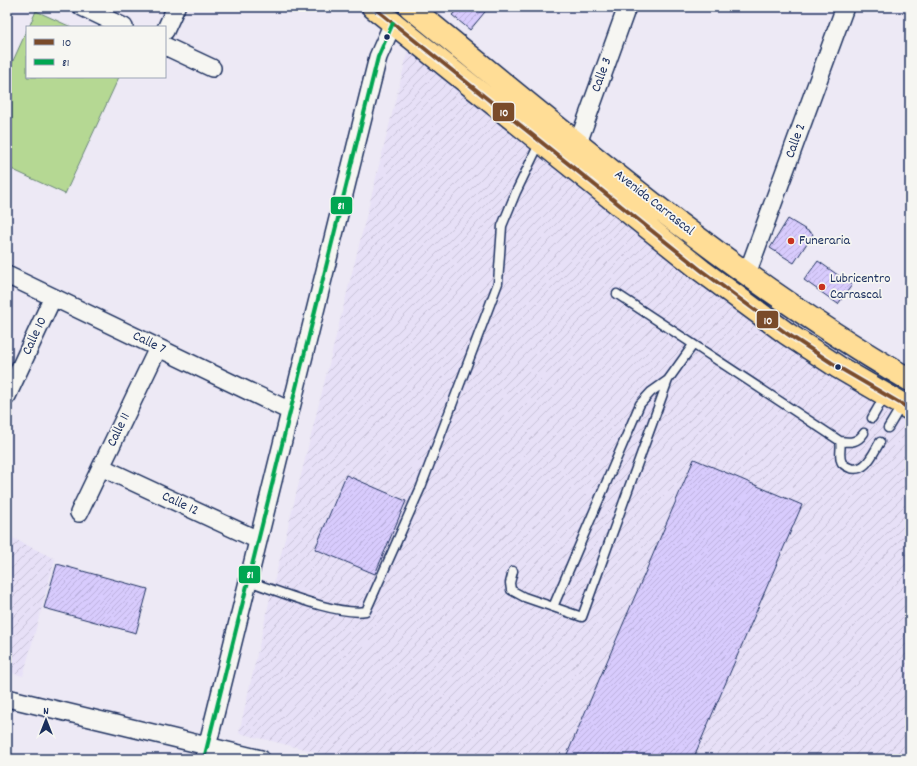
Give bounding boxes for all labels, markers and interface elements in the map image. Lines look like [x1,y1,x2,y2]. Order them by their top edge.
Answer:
legend [26,26,166,78]
unlabelled marker [382,32,392,42]
text: 10 [62,35,71,52]
text: 81 [62,55,69,72]
street label: Calle 3 [586,55,618,95]
line badge: 10 [492,102,515,122]
text: 10 [500,106,508,122]
street label: Calle 2 [781,121,811,161]
street label: Avenida Carrascal [610,165,699,241]
line badge: 81 [330,196,353,215]
text: 81 [338,199,344,215]
place label: Funeraria [799,231,850,251]
marker: Funeraria [786,236,796,246]
place label: Lubricentro Carrascal [830,269,890,305]
marker: Lubricentro Carrascal [817,282,827,292]
line badge: 10 [756,310,779,329]
street label: Calle 10 [17,314,53,358]
text: 10 [764,314,772,330]
street label: Calle 7 [129,326,169,360]
unlabelled marker [833,362,843,372]
street label: Calle 11 [102,410,136,450]
street label: Calle 12 [158,487,202,521]
line badge: 81 [238,565,261,584]
text: 81 [247,568,253,584]
north arrow [26,700,66,740]
text: N [43,704,49,720]

